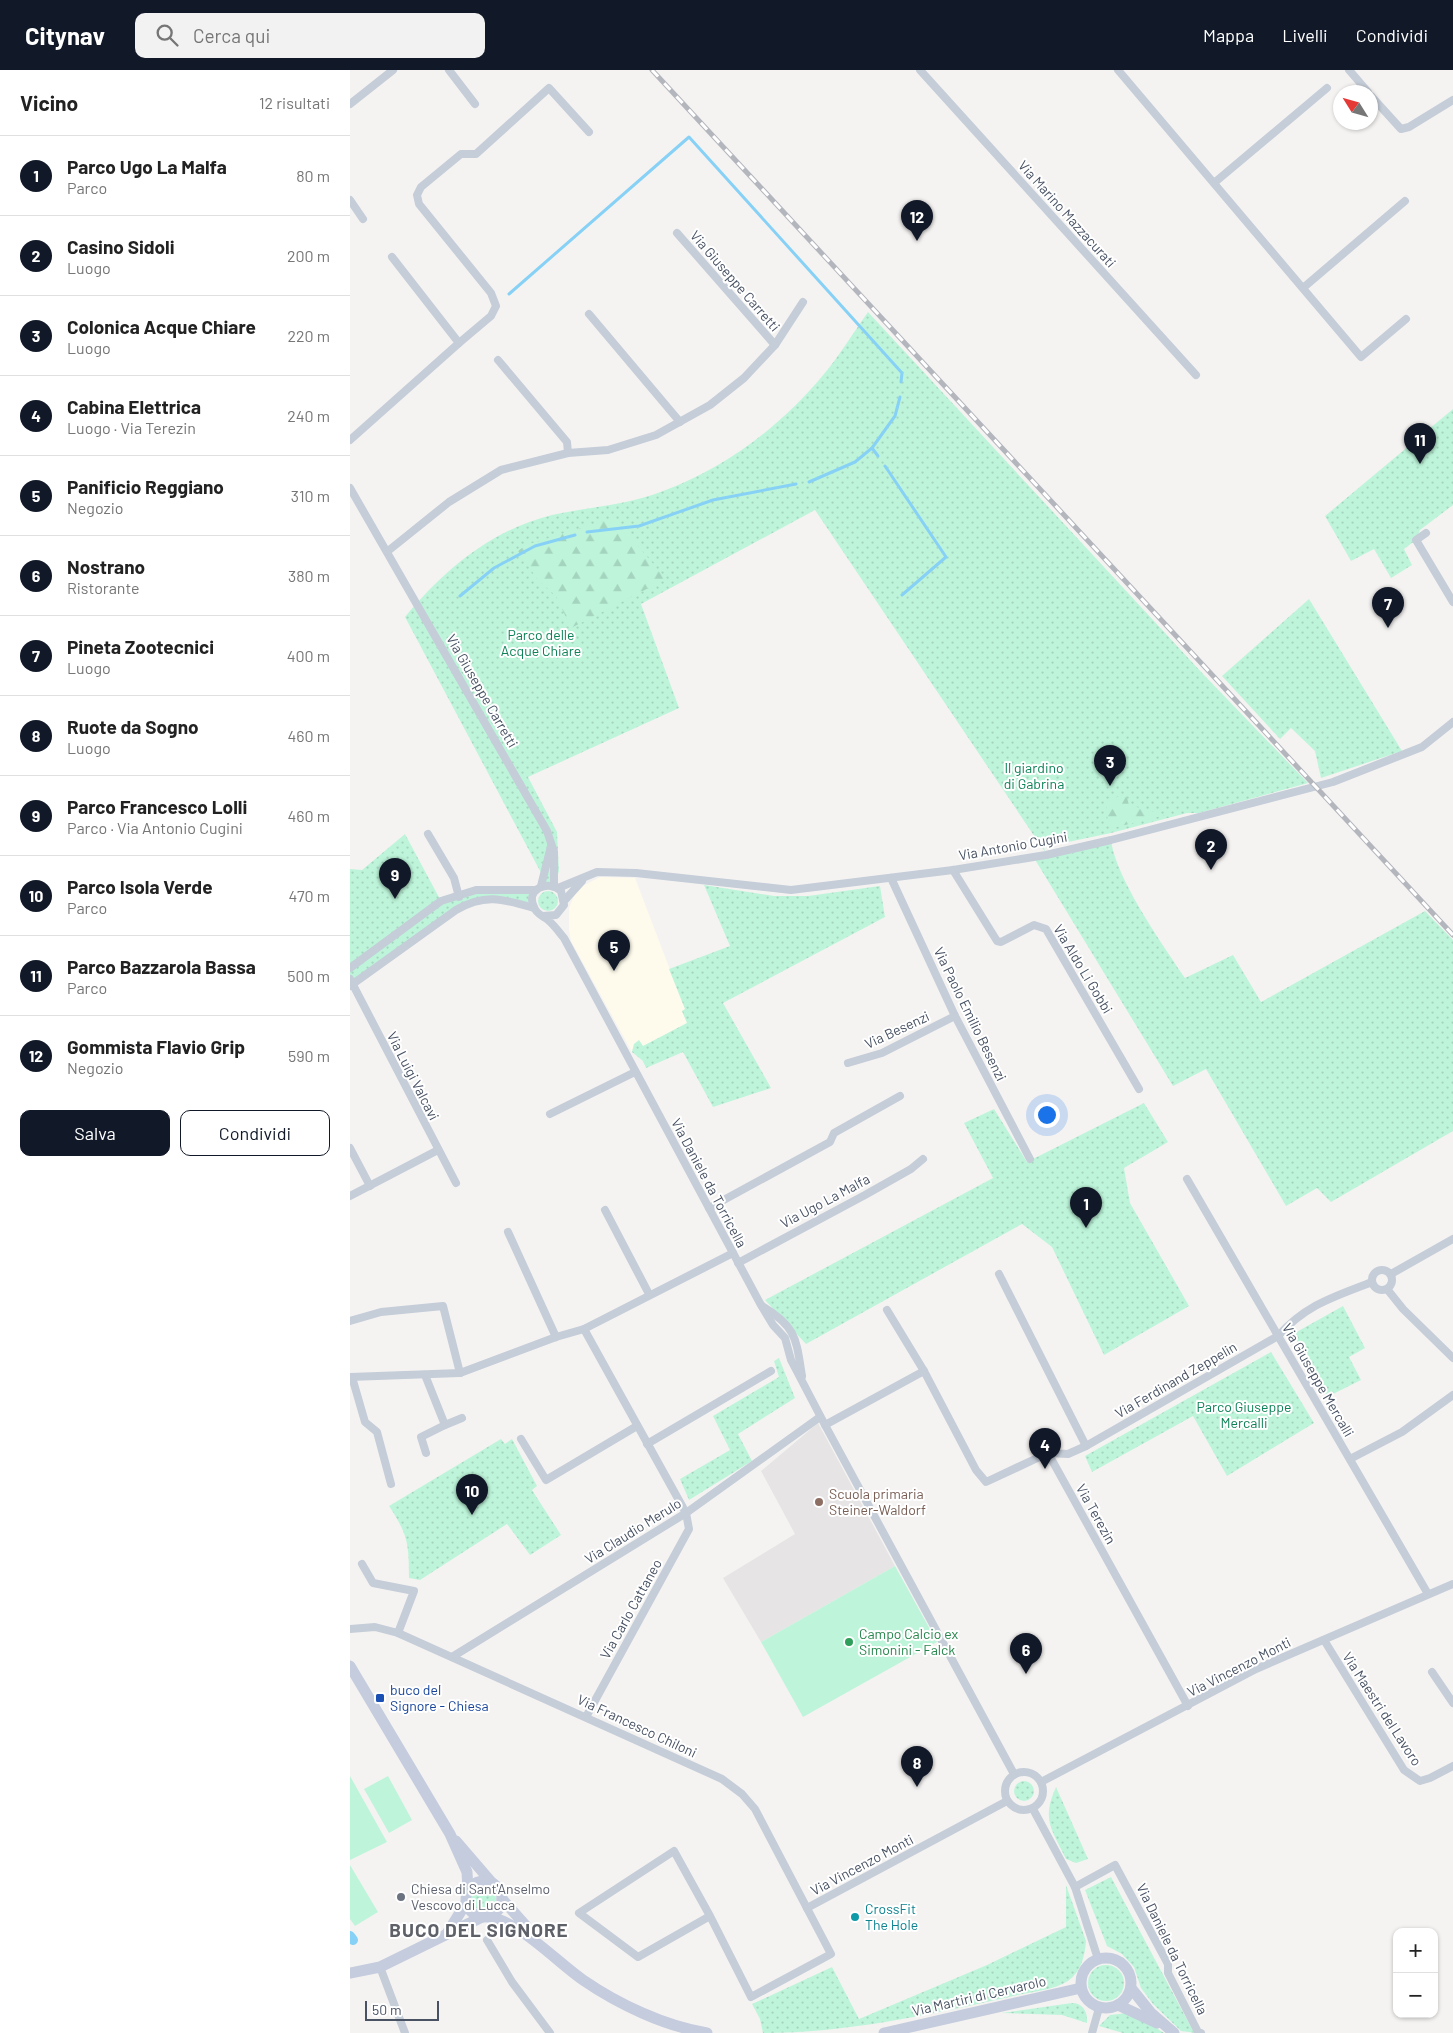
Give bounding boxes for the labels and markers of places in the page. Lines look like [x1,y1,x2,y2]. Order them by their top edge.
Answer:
pin: 12 [901,200,933,241]
pin: 11 [1404,423,1436,464]
pin: 7 [1372,587,1404,628]
pin: 3 [1094,745,1126,786]
pin: 2 [1195,829,1227,870]
pin: 9 [379,858,411,899]
pin: 5 [598,930,630,971]
pin: 1 [1070,1187,1102,1228]
pin: 4 [1029,1428,1061,1469]
pin: 10 [456,1474,488,1515]
place label: Scuola primaria Steiner-Waldorf [829,1485,926,1518]
marker: Scuola primaria Steiner-Waldorf [813,1496,825,1508]
place label: Campo Calcio ex Simonini - Falck [859,1625,959,1658]
pin: 6 [1010,1633,1042,1674]
marker: Campo Calcio ex Simonini - Falck [843,1636,855,1648]
place label: buco del Signore - Chiesa [390,1681,489,1714]
marker: buco del Signore - Chiesa [374,1692,386,1704]
pin: 8 [901,1746,933,1787]
place label: Chiesa di Sant'Anselmo Vescovo di Lucca [411,1880,550,1913]
marker: Chiesa di Sant'Anselmo Vescovo di Lucca [395,1891,407,1903]
place label: CrossFit The Hole [865,1900,918,1933]
marker: CrossFit The Hole [849,1911,861,1923]

